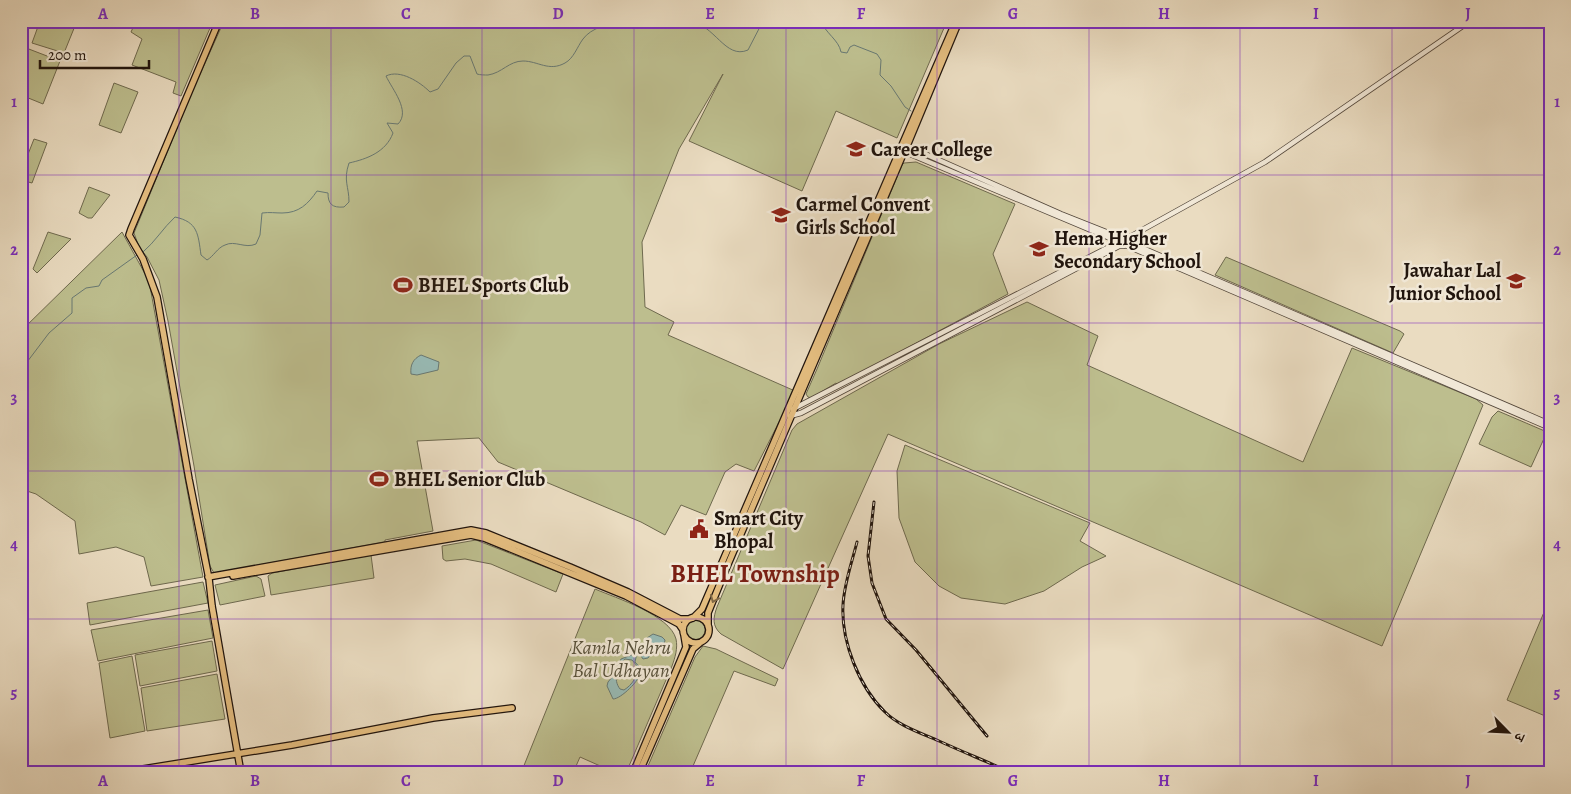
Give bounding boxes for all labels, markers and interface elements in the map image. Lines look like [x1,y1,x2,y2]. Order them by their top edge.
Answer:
text: A [97,3,109,25]
text: B [250,3,260,25]
text: C [401,3,411,25]
text: D [552,3,564,25]
text: E [705,3,715,25]
text: F [857,3,866,25]
text: G [1008,3,1018,25]
text: H [1158,3,1170,25]
text: I [1313,3,1319,25]
text: J [1465,3,1471,25]
scale bar [40,38,149,70]
text: 200 m [48,45,87,65]
text: 1 [11,91,17,113]
text: 1 [1554,91,1560,113]
place label: Career College [871,136,992,163]
school or university icon: Career College [845,138,867,160]
place label: Carmel Convent Girls School [796,191,931,241]
school or university icon: Carmel Convent Girls School [770,204,792,226]
place label: Hema Higher Secondary School [1054,225,1202,275]
school or university icon: Hema Higher Secondary School [1028,238,1050,260]
text: 2 [10,239,18,261]
text: 2 [1553,239,1561,261]
place label: Jawahar Lal Junior School [1389,257,1502,307]
school or university icon: Jawahar Lal Junior School [1505,270,1527,292]
place label: BHEL Sports Club [418,272,569,299]
sports icon: BHEL Sports Club [392,274,414,296]
text: 3 [11,387,18,409]
text: 3 [1554,387,1561,409]
place label: BHEL Senior Club [394,466,545,493]
sports icon: BHEL Senior Club [368,468,390,490]
place label: Smart City Bhopal [714,505,804,555]
public building icon: Smart City Bhopal [688,518,710,540]
text: 4 [10,534,18,556]
text: 4 [1553,534,1561,556]
district label: BHEL Township [670,557,840,591]
one-way arrow [710,594,720,603]
park label: Kamla Nehru Bal Udhayan [571,634,671,684]
text: 5 [11,682,18,704]
text: 5 [1554,682,1561,704]
north arrow [1484,706,1534,756]
text: उ [1509,729,1530,745]
text: A [97,770,109,792]
text: B [250,770,260,792]
text: C [401,770,411,792]
text: D [552,770,564,792]
text: E [705,770,715,792]
text: F [857,770,866,792]
text: G [1008,770,1018,792]
text: H [1158,770,1170,792]
text: I [1313,770,1319,792]
text: J [1465,770,1471,792]

